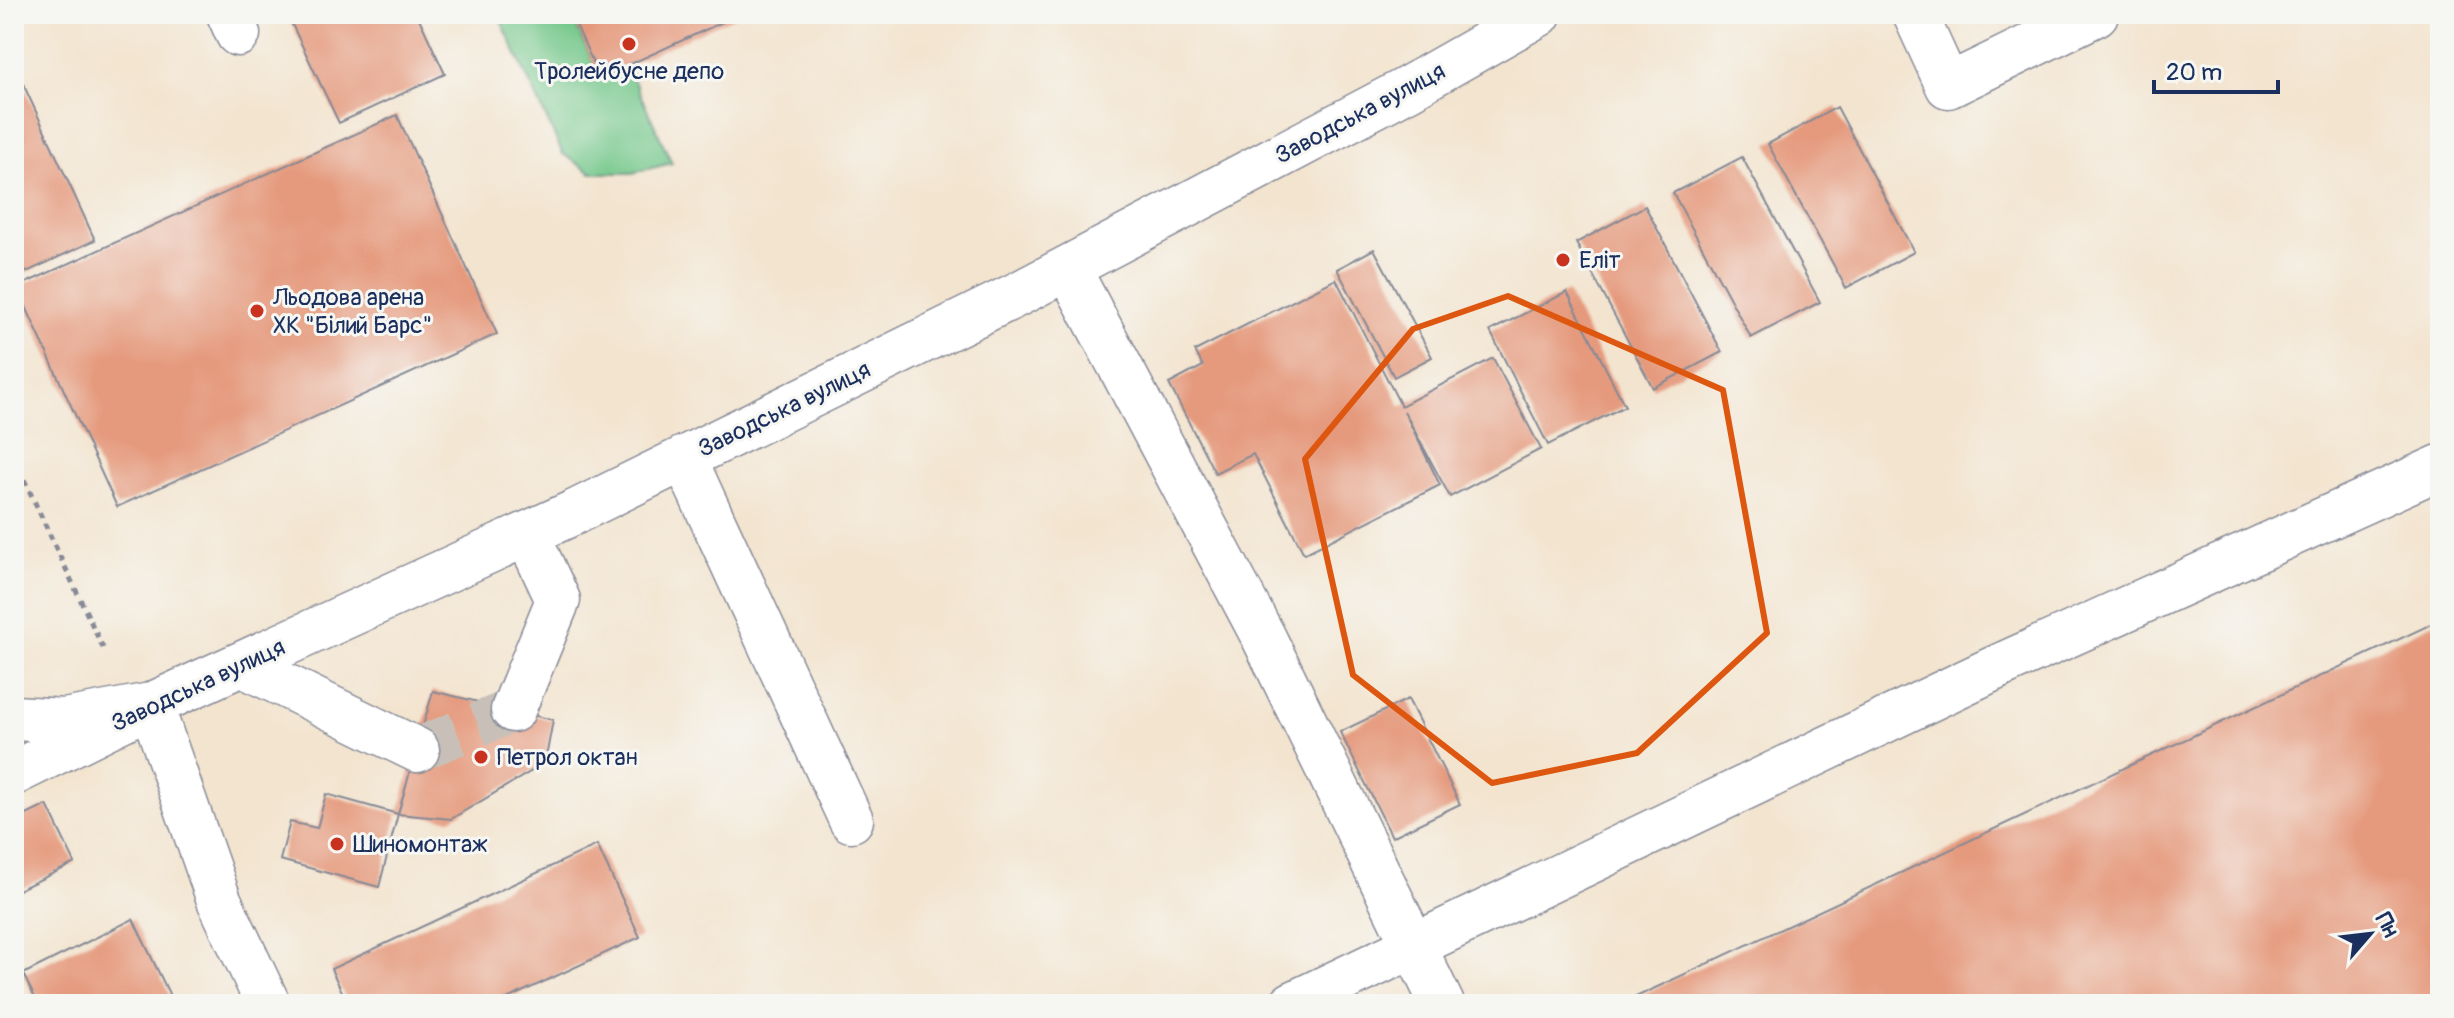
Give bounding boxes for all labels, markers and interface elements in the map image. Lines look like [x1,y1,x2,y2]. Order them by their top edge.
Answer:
marker: Тролейбусне депо [620,35,638,53]
scale bar [2154,44,2278,94]
street label: Заводська вулиця [1270,56,1450,170]
place label: Тролейбусне депо [534,57,724,86]
text: 20 m [2166,58,2222,87]
place label: Еліт [1579,246,1620,275]
marker: Еліт [1554,251,1572,269]
place label: Льодова арена ХК "Білий Барс" [272,283,432,340]
marker: Льодова арена ХК "Білий Барс" [248,302,266,320]
street label: Заводська вулиця [693,355,875,464]
street label: Заводська вулиця [107,633,290,738]
place label: Петрол октан [497,743,638,772]
marker: Петрол октан [472,748,490,766]
place label: Шиномонтаж [353,830,488,859]
marker: Шиномонтаж [328,835,346,853]
north arrow [2330,894,2410,974]
text: Пн [2369,908,2405,942]

